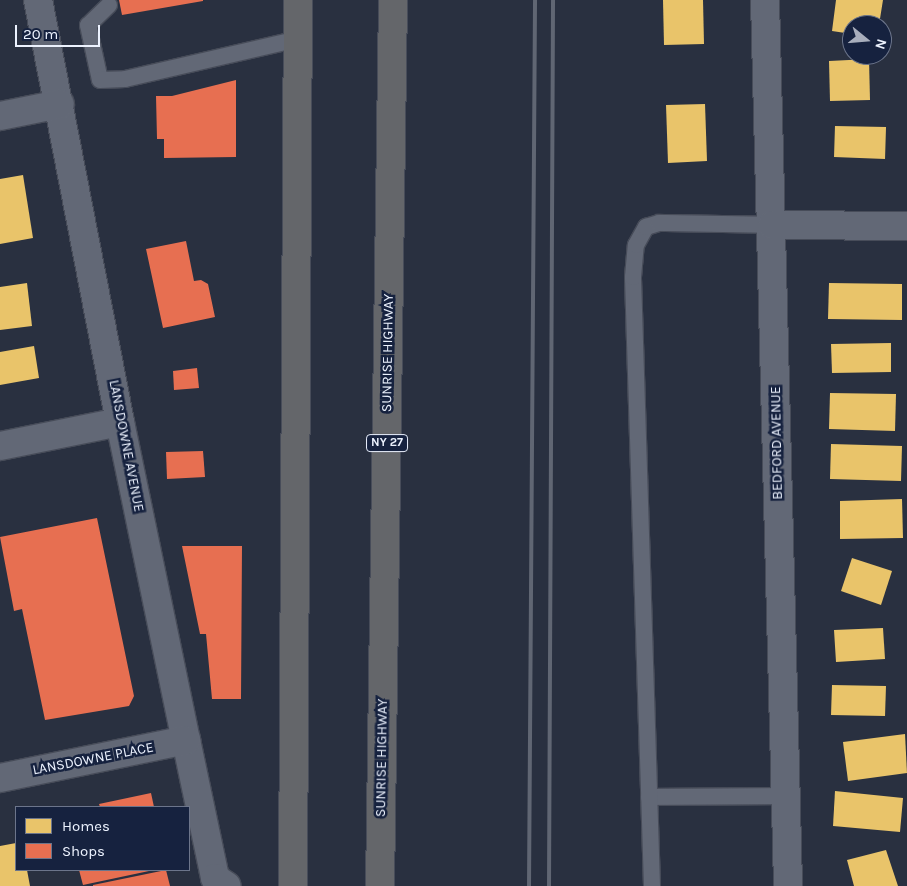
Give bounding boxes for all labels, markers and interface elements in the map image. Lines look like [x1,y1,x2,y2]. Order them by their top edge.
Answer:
scale bar [18,15,102,47]
north arrow [842,15,892,65]
text: 20 m [23,25,58,43]
text: N [871,37,890,52]
street label: SUNRISE HIGHWAY [379,294,397,412]
street label: LANSDOWNE AVENUE [105,379,147,513]
street label: BEDFORD AVENUE [768,386,786,500]
road number: NY 27 [366,433,408,452]
street label: SUNRISE HIGHWAY [373,699,391,817]
street label: LANSDOWNE PLACE [31,739,155,779]
legend [15,806,190,871]
text: Homes [62,817,110,835]
text: Shops [62,842,105,860]

